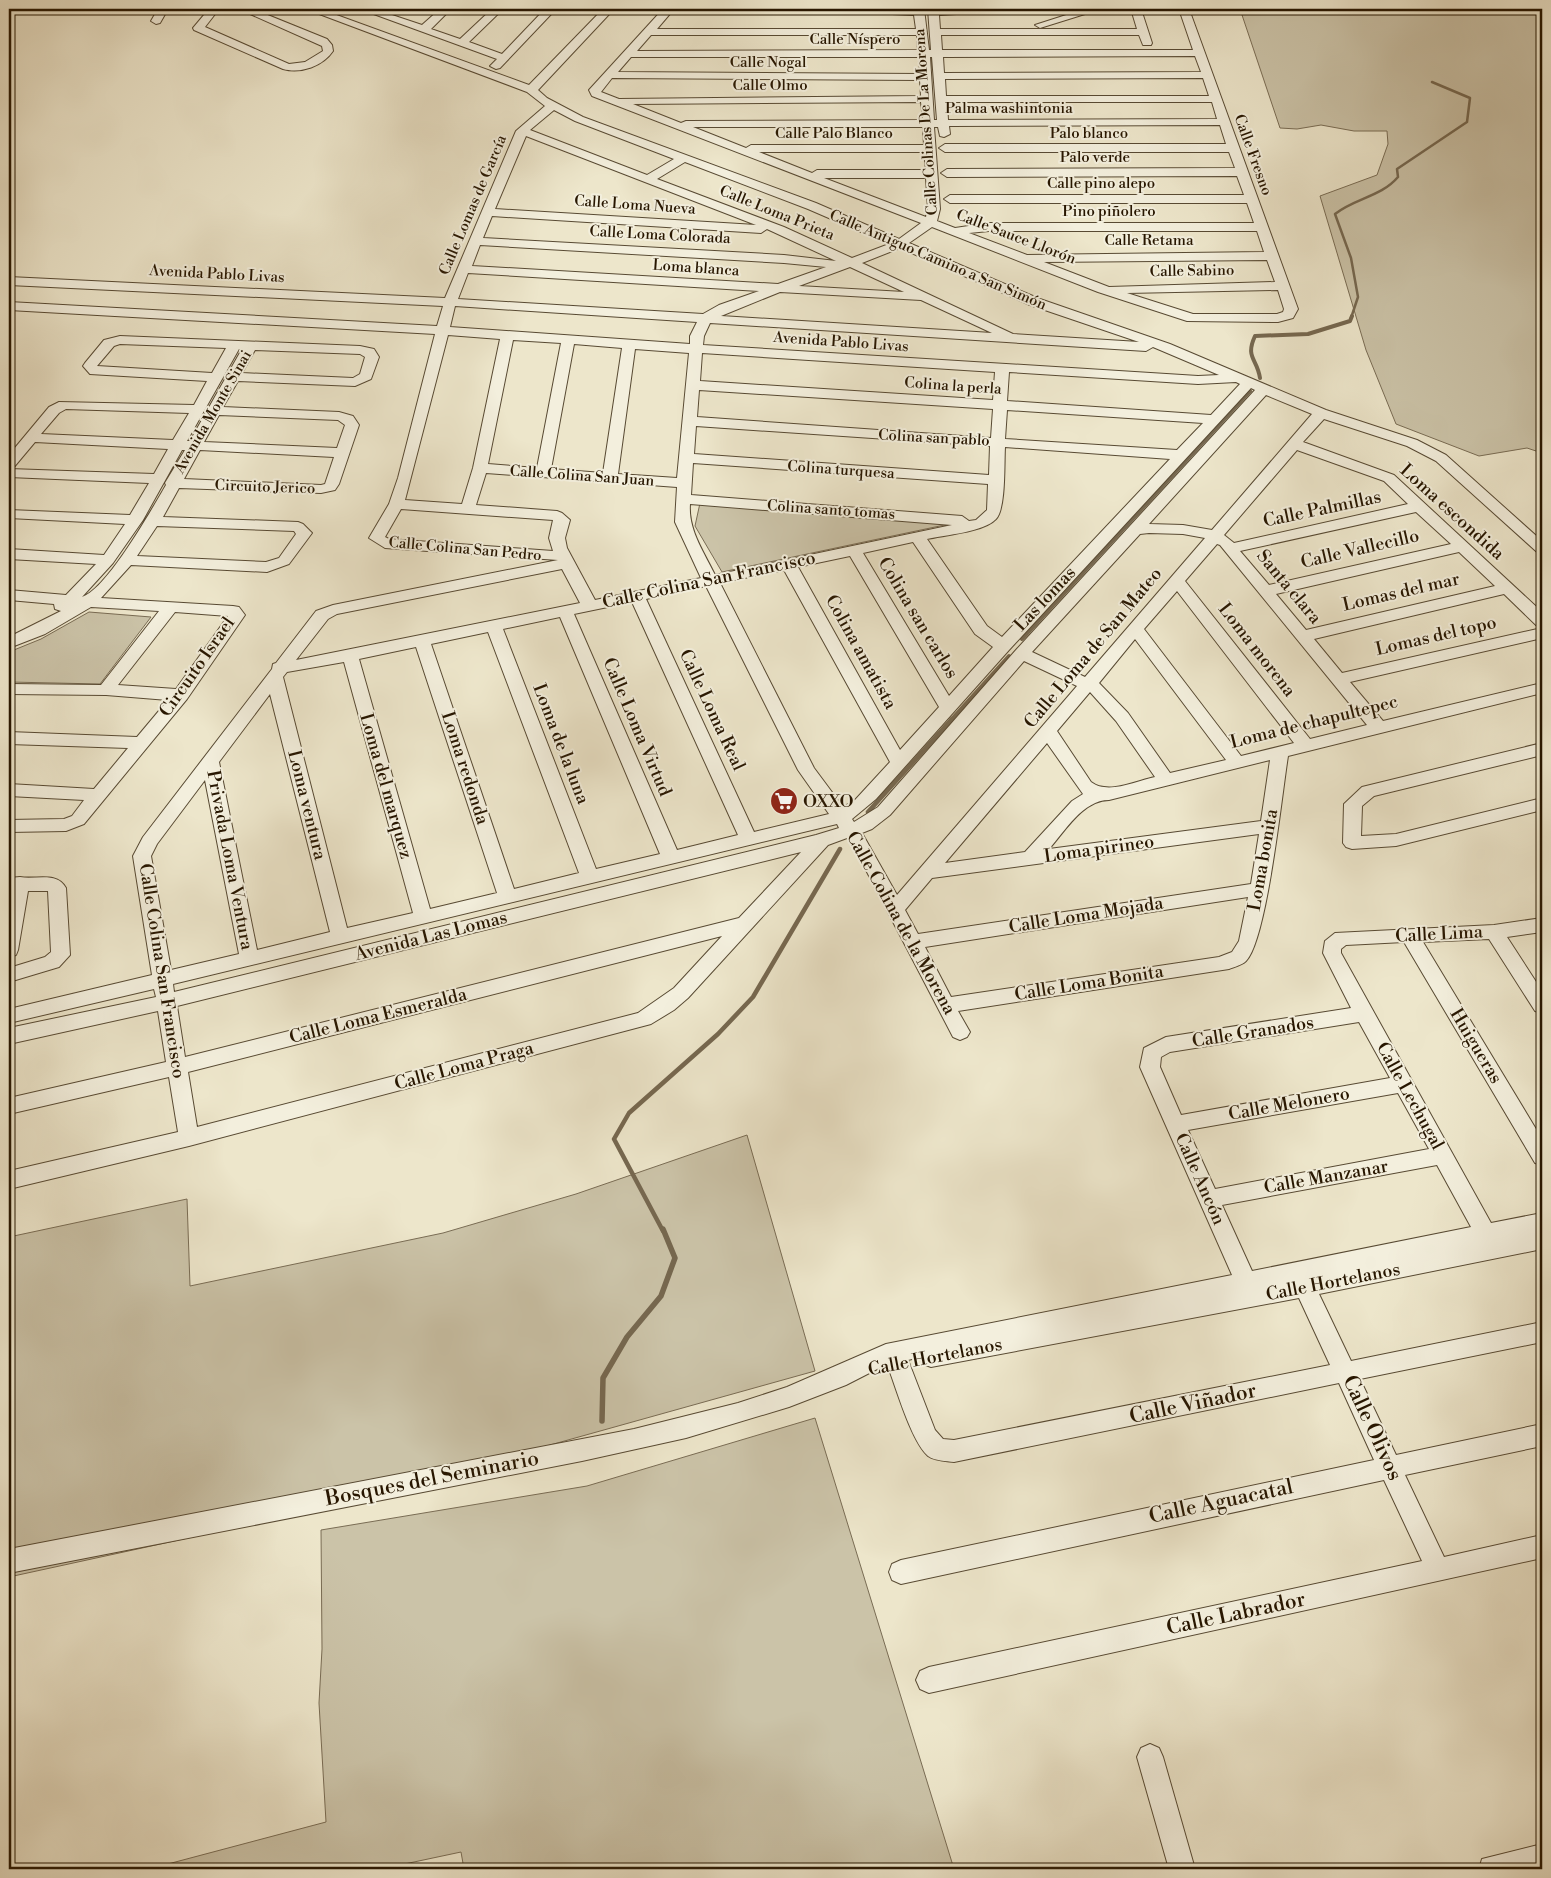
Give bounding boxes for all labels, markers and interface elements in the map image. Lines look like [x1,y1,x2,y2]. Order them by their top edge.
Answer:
street label: Calle Colinas De La Morena [910,28,942,216]
street label: Calle Níspero [809,30,901,49]
street label: Calle Nogal [730,53,807,72]
street label: Calle Olmo [732,76,808,95]
street label: Palma washintonia [945,99,1073,118]
street label: Calle Fresno [1230,112,1276,198]
street label: Calle Palo Blanco [775,124,893,143]
street label: Palo blanco [1050,124,1128,143]
street label: Calle Lomas de García [435,132,511,278]
street label: Palo verde [1060,148,1130,167]
street label: Calle pino alepo [1047,174,1155,193]
street label: Calle Loma Prieta [717,181,838,245]
street label: Calle Loma Nueva [574,191,697,219]
street label: Pino piñolero [1062,202,1156,221]
street label: Calle Antiguo Camino a San Simón [826,205,1050,315]
street label: Calle Sauce Llorón [953,205,1079,269]
street label: Calle Loma Colorada [589,222,731,248]
street label: Calle Retama [1104,231,1194,250]
street label: Loma blanca [652,255,740,281]
street label: Avenida Pablo Livas [148,261,285,287]
street label: Calle Sabino [1150,261,1234,281]
street label: Avenida Pablo Livas [772,328,909,356]
street label: Avenida Monte Sinai [170,347,256,478]
street label: Colina la perla [904,373,1003,399]
street label: Colina san pablo [878,426,990,450]
street label: Colina turquesa [787,457,896,483]
street label: Loma escondida [1395,459,1510,566]
street label: Calle Colina San Juan [509,461,655,491]
street label: Circuito Jerico [214,476,316,498]
street label: Calle Palmillas [1261,485,1383,533]
street label: Colina santo tomas [766,496,896,524]
street label: Calle Vallecillo [1298,524,1422,574]
street label: Calle Colina San Pedro [388,533,542,565]
street label: Santa clara [1251,545,1327,629]
street label: Calle Colina San Francisco [600,546,818,614]
street label: Colina san carlos [873,553,963,683]
street label: Las lomas [1009,562,1081,636]
street label: Calle Loma de San Mateo [1019,563,1167,733]
street label: Lomas del mar [1340,567,1462,617]
street label: Colina amatista [820,591,902,714]
street label: Loma morena [1213,598,1301,702]
street label: Lomas del topo [1373,611,1499,661]
street label: Circuito Israel [154,612,240,721]
street label: Calle Loma Real [674,646,750,775]
street label: Calle Loma Virtud [597,654,677,801]
street label: Loma de la luna [527,680,595,808]
street label: Loma de chapultepec [1228,690,1400,754]
street label: Loma redonda [436,708,494,828]
street label: Loma del marquez [354,710,418,862]
street label: Loma ventura [282,748,332,863]
street label: Privada Loma Ventura [201,768,259,953]
supermarket icon: OXXO [769,786,799,816]
place label: OXXO [803,790,854,813]
street label: Loma bonita [1243,806,1283,913]
street label: Calle Colina de la Morena [841,827,961,1019]
street label: Loma pirineo [1042,830,1156,868]
street label: Calle Colina San Francisco [134,862,190,1080]
street label: Calle Loma Mojada [1007,891,1166,939]
street label: Avenida Las Lomas [351,906,510,966]
street label: Calle Lima [1395,920,1484,948]
street label: Calle Loma Bonita [1013,960,1166,1006]
street label: Calle Loma Esmeralda [287,983,470,1049]
street label: Huigueras [1445,1004,1508,1088]
street label: Calle Granados [1190,1011,1316,1053]
street label: Calle Loma Praga [392,1036,537,1096]
street label: Calle Lechugal [1371,1038,1449,1154]
street label: Calle Melonero [1226,1082,1352,1126]
street label: Calle Ancón [1170,1130,1231,1229]
street label: Calle Manzanar [1262,1155,1390,1199]
street label: Calle Hortelanos [1264,1258,1402,1306]
street label: Calle Hortelanos [866,1333,1004,1381]
street label: Calle Olivos [1336,1371,1408,1485]
street label: Calle Viñador [1127,1378,1259,1430]
street label: Bosques del Seminario [322,1446,541,1513]
street label: Calle Aguacatal [1147,1474,1295,1530]
street label: Calle Labrador [1164,1587,1308,1641]

